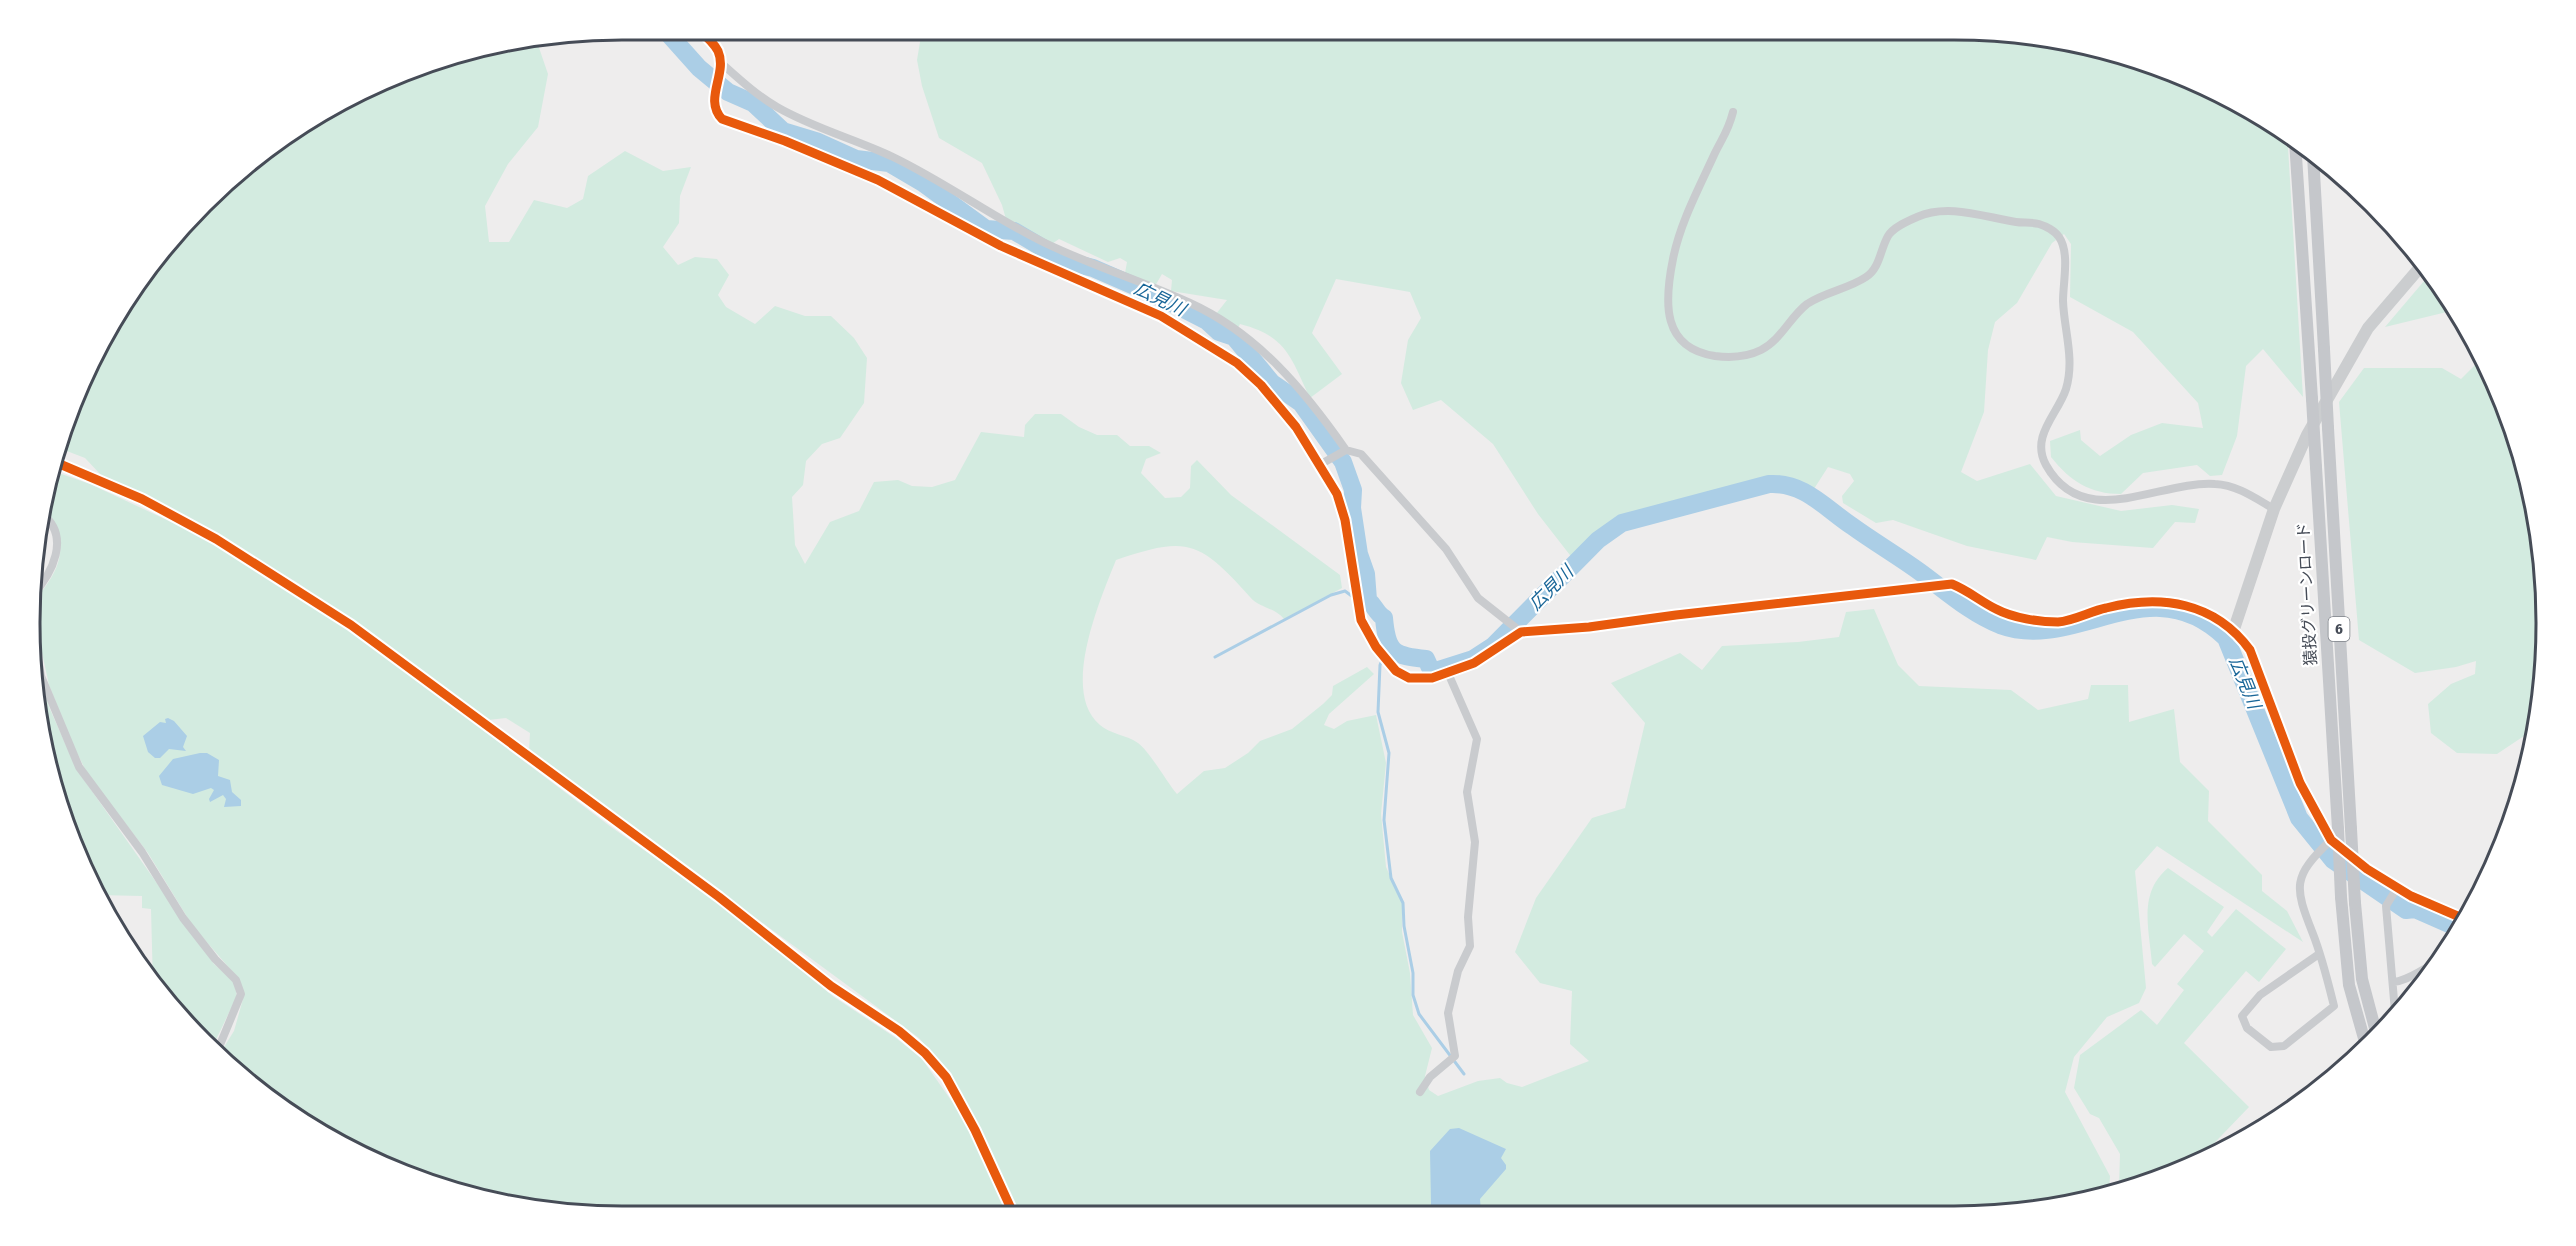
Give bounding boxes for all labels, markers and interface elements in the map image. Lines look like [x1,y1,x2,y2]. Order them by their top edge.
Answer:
water label: 広見川 [1131,277,1191,322]
street label: 猿投グリーンロード [2294,522,2320,666]
water label: 広見川 [1524,560,1579,615]
road number: 6 [2328,617,2350,641]
water label: 広見川 [2225,654,2266,714]

